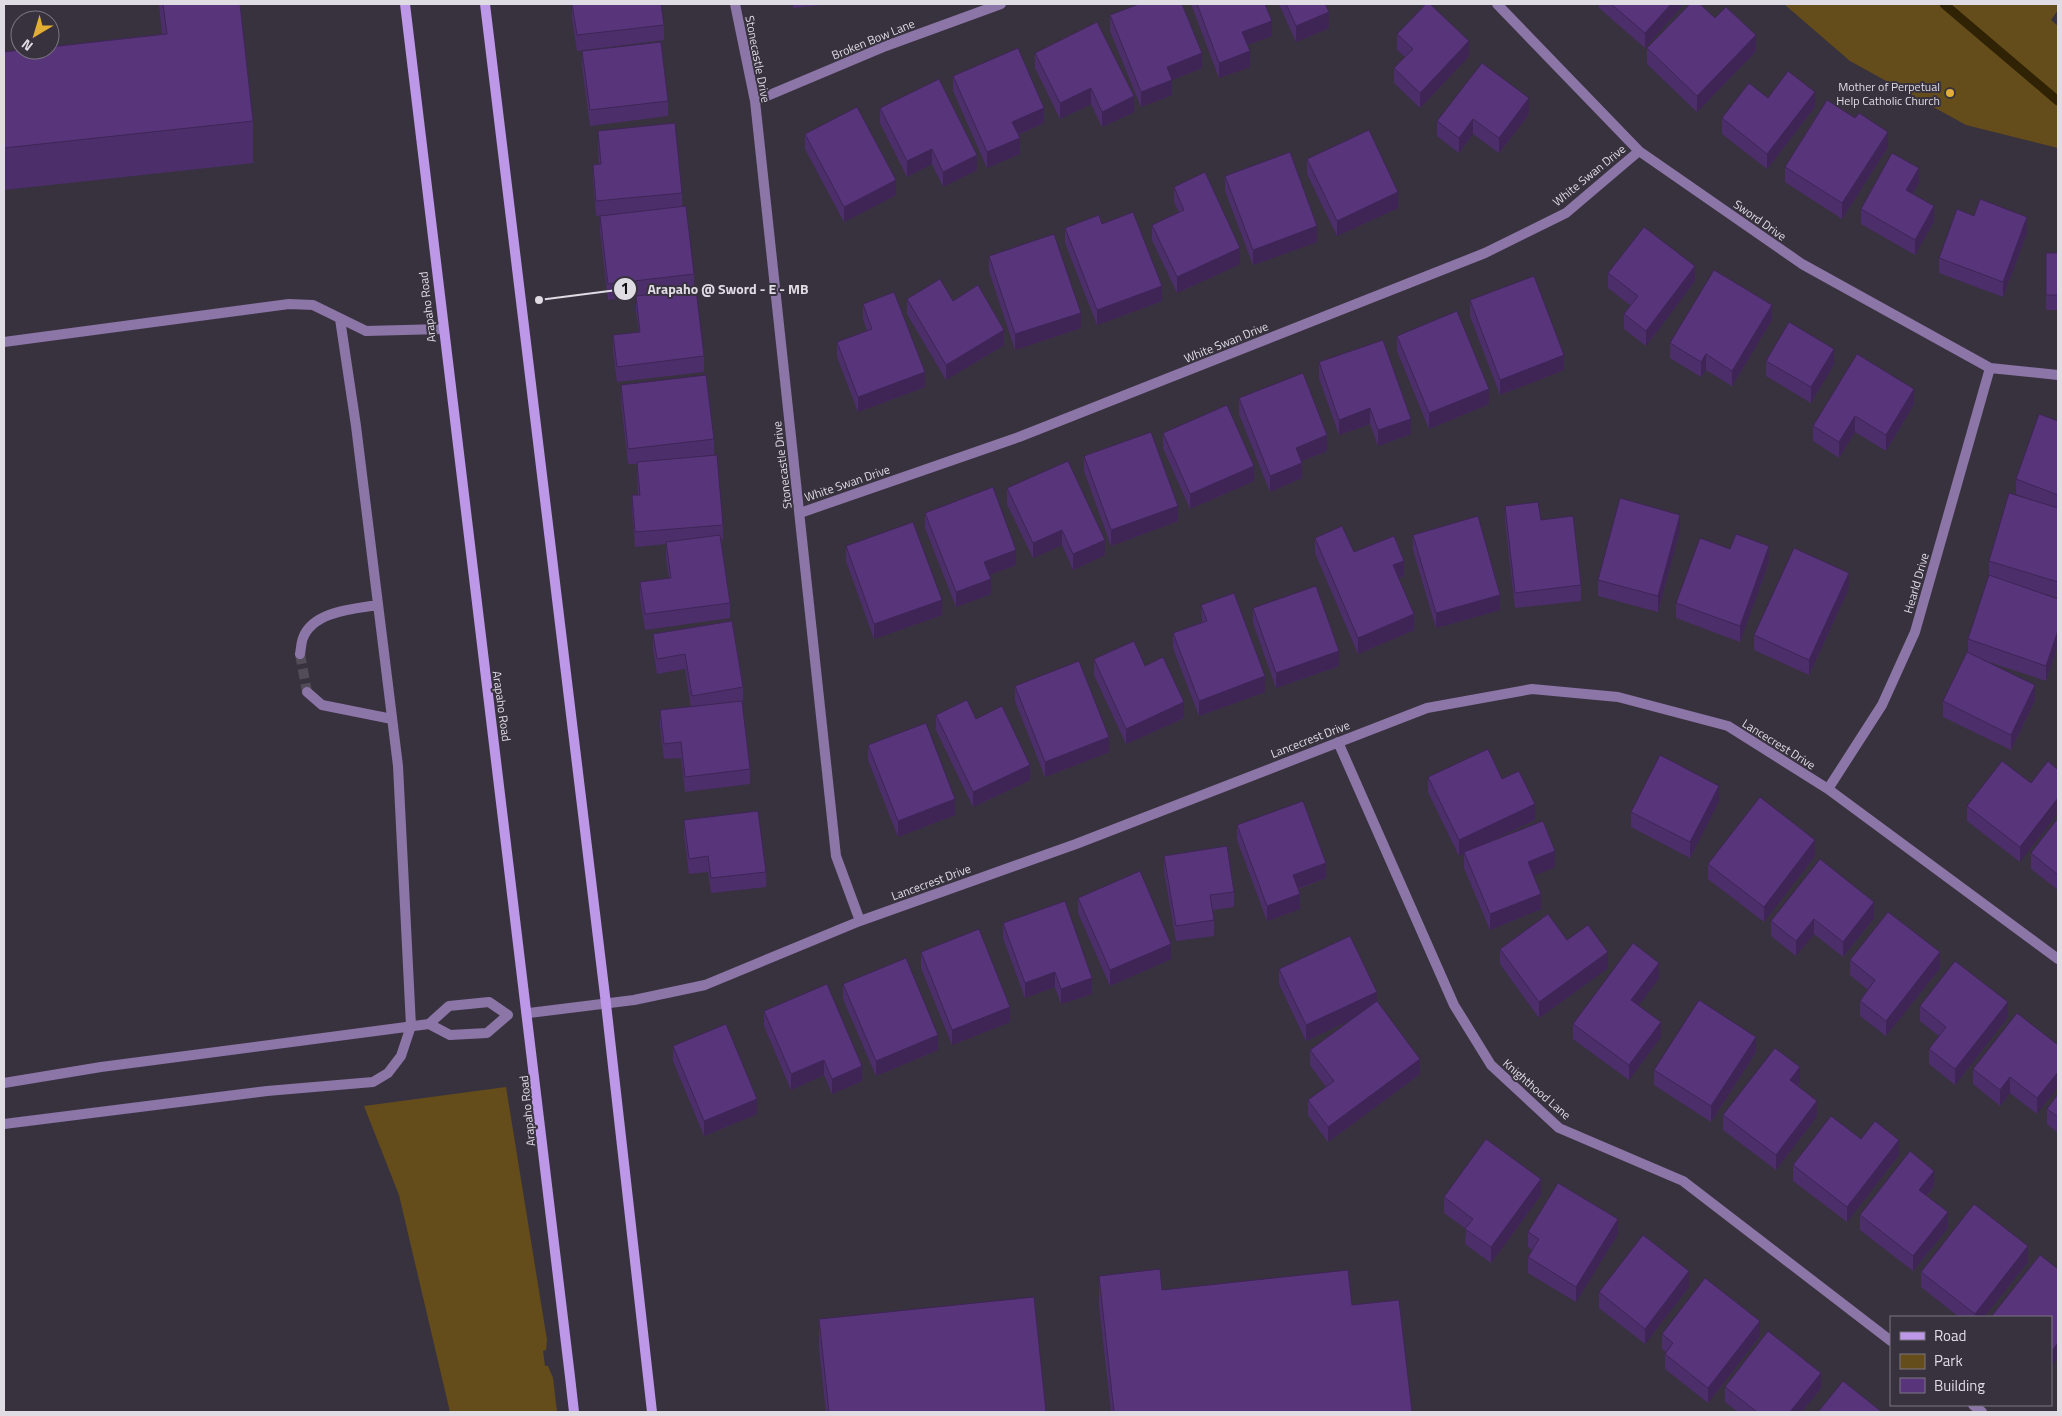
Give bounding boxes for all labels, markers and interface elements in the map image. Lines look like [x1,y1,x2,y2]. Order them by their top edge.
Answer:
north arrow [10,10,60,60]
street label: Stonecastle Drive [740,14,776,104]
street label: Broken Bow Lane [829,14,917,64]
text: N [16,34,37,57]
place label: Mother of Perpetual Help Catholic Church [1836,77,1940,110]
marker: Mother of Perpetual Help Catholic Church [1944,87,1956,99]
street label: White Swan Drive [1548,139,1630,211]
street label: Sword Drive [1730,195,1790,245]
street label: Arapaho Road [413,271,441,343]
callout: Arapaho @ Sword - E - MB [613,274,819,303]
text: 1 [621,277,629,300]
text: Arapaho @ Sword - E - MB [647,278,809,299]
street label: White Swan Drive [1181,316,1271,368]
street label: Stonecastle Drive [767,420,797,510]
street label: White Swan Drive [802,459,892,507]
street label: Hearld Drive [1898,550,1934,616]
street label: Arapaho Road [488,669,516,743]
street label: Lancecrest Drive [1739,714,1819,774]
street label: Lancecrest Drive [1268,715,1352,763]
street label: Lancecrest Drive [889,859,973,905]
street label: Knighthood Lane [1499,1054,1575,1124]
street label: Arapaho Road [514,1075,540,1147]
legend [1890,1316,2052,1406]
text: Road [1934,1324,1966,1347]
text: Park [1934,1349,1963,1372]
text: Building [1934,1374,1985,1397]

